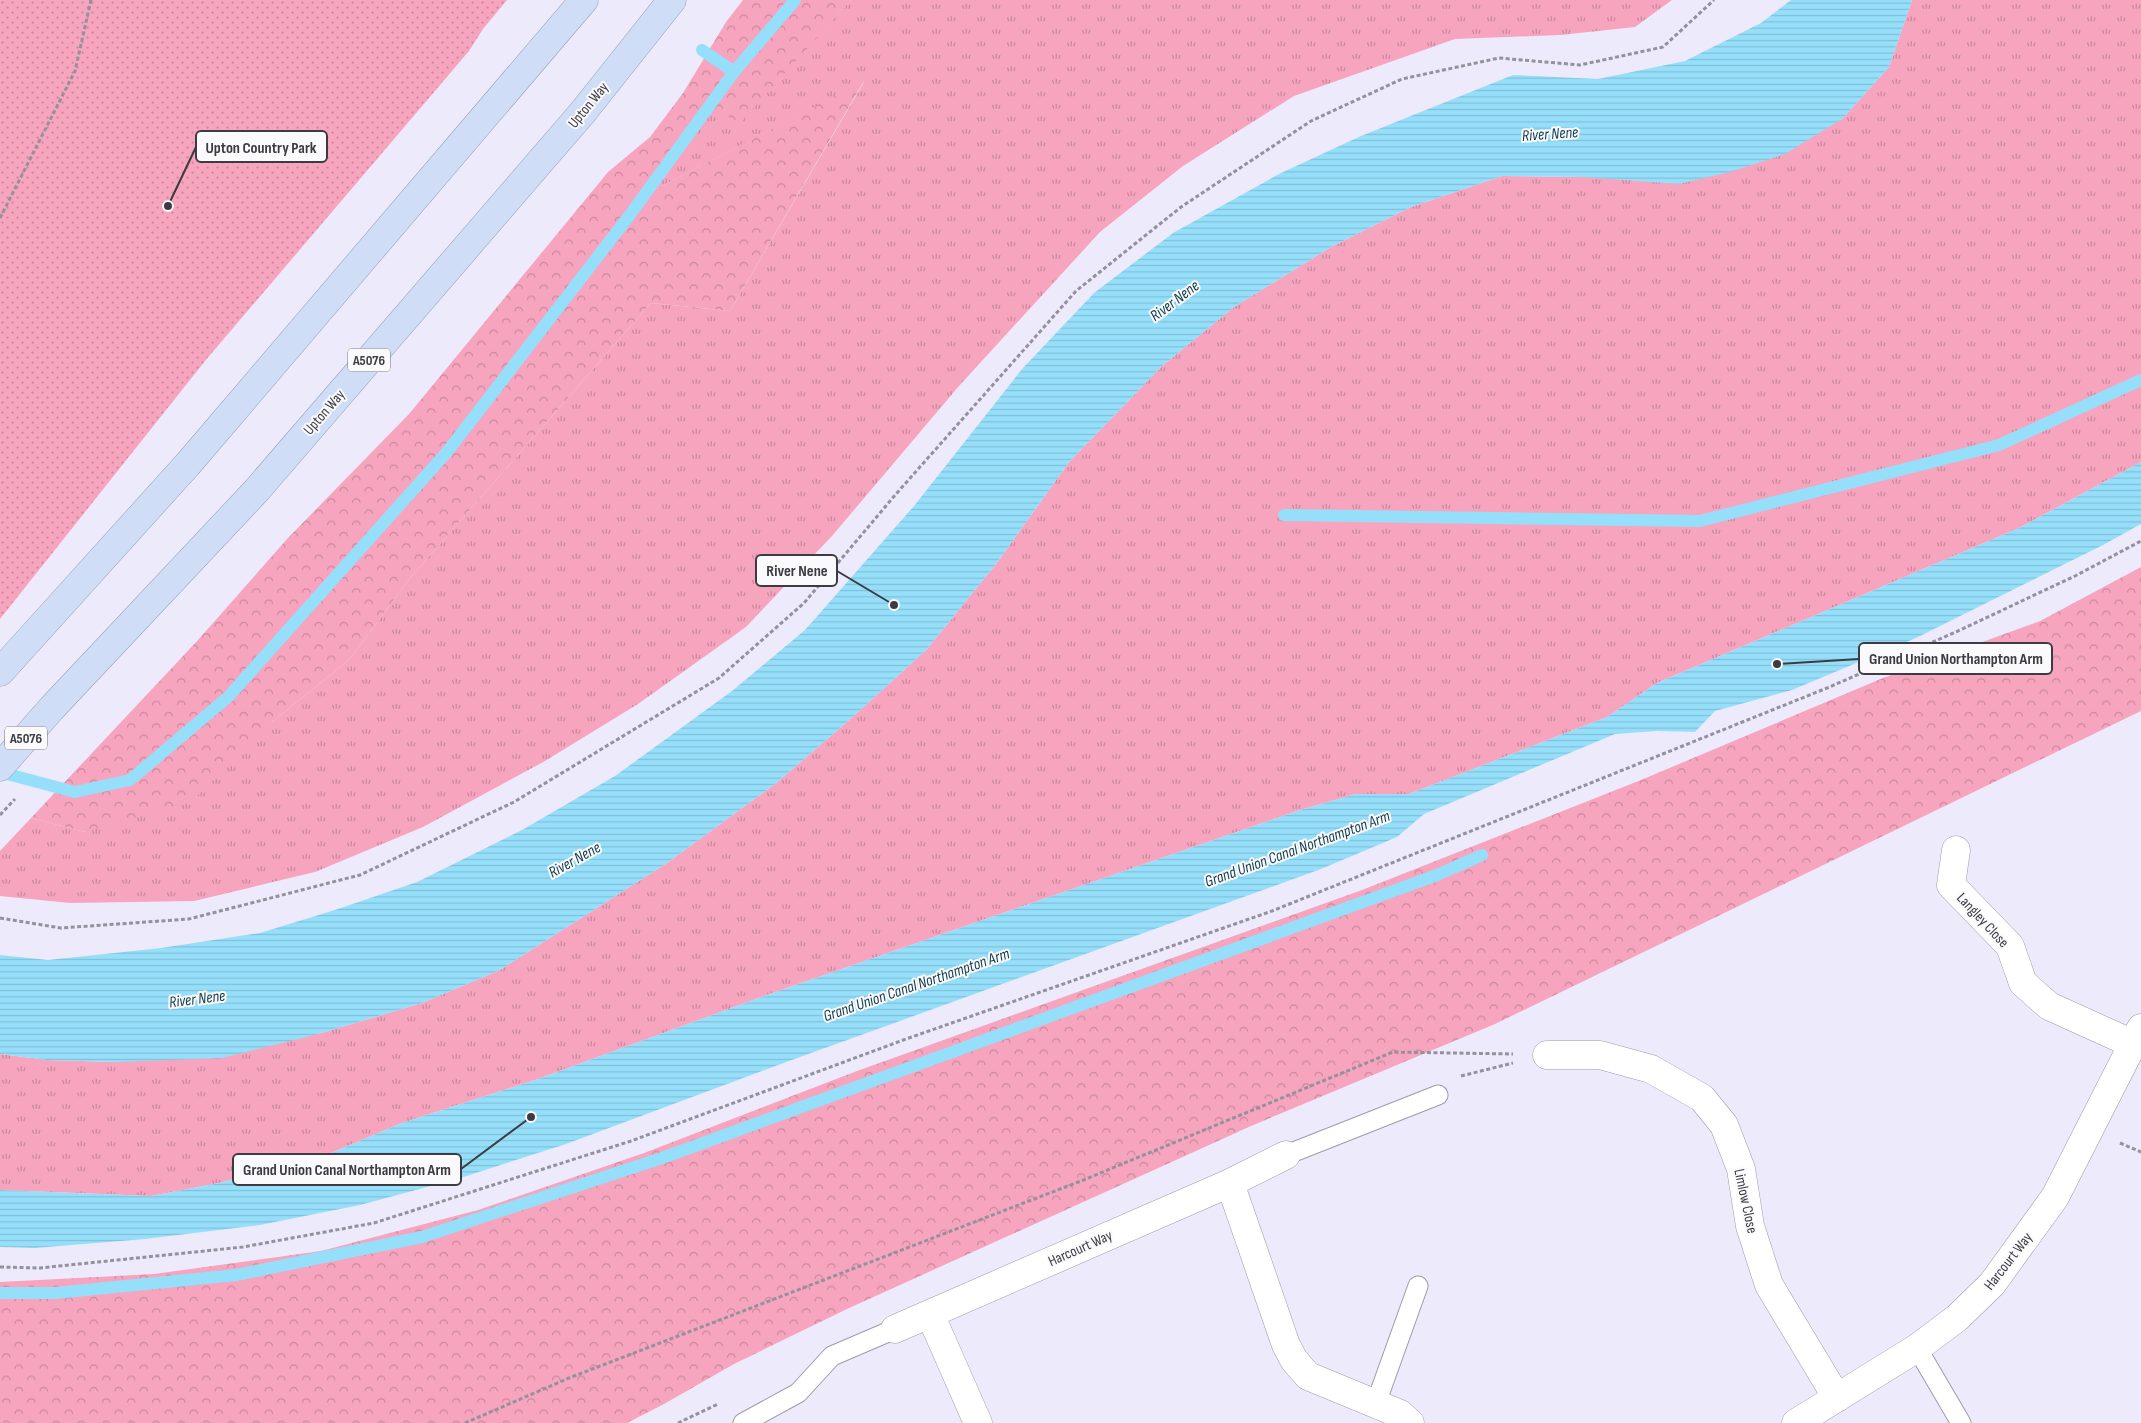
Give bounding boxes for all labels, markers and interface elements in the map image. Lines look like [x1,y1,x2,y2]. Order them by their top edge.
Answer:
street label: Upton Way [564,78,613,132]
water label: River Nene [1521,123,1579,146]
callout: Upton Country Park [196,131,327,162]
text: Upton Country Park [205,139,317,158]
water label: River Nene [1147,277,1203,326]
road number: A5076 [348,348,390,372]
street label: Upton Way [300,386,349,439]
callout: River Nene [756,555,837,586]
text: River Nene [766,562,828,581]
callout: Grand Union Northampton Arm [1859,643,2052,674]
text: Grand Union Northampton Arm [1869,650,2043,669]
road number: A5076 [5,726,47,750]
water label: Grand Union Canal Northampton Arm [1202,807,1393,892]
water label: River Nene [545,838,604,882]
street label: Langley Close [1952,889,2013,952]
water label: Grand Union Canal Northampton Arm [821,945,1012,1026]
water label: River Nene [168,987,226,1012]
callout: Grand Union Canal Northampton Arm [233,1154,461,1185]
text: Grand Union Canal Northampton Arm [243,1161,451,1180]
street label: Limlow Close [1729,1167,1762,1235]
street label: Harcourt Way [1045,1226,1115,1271]
street label: Harcourt Way [1980,1228,2037,1294]

